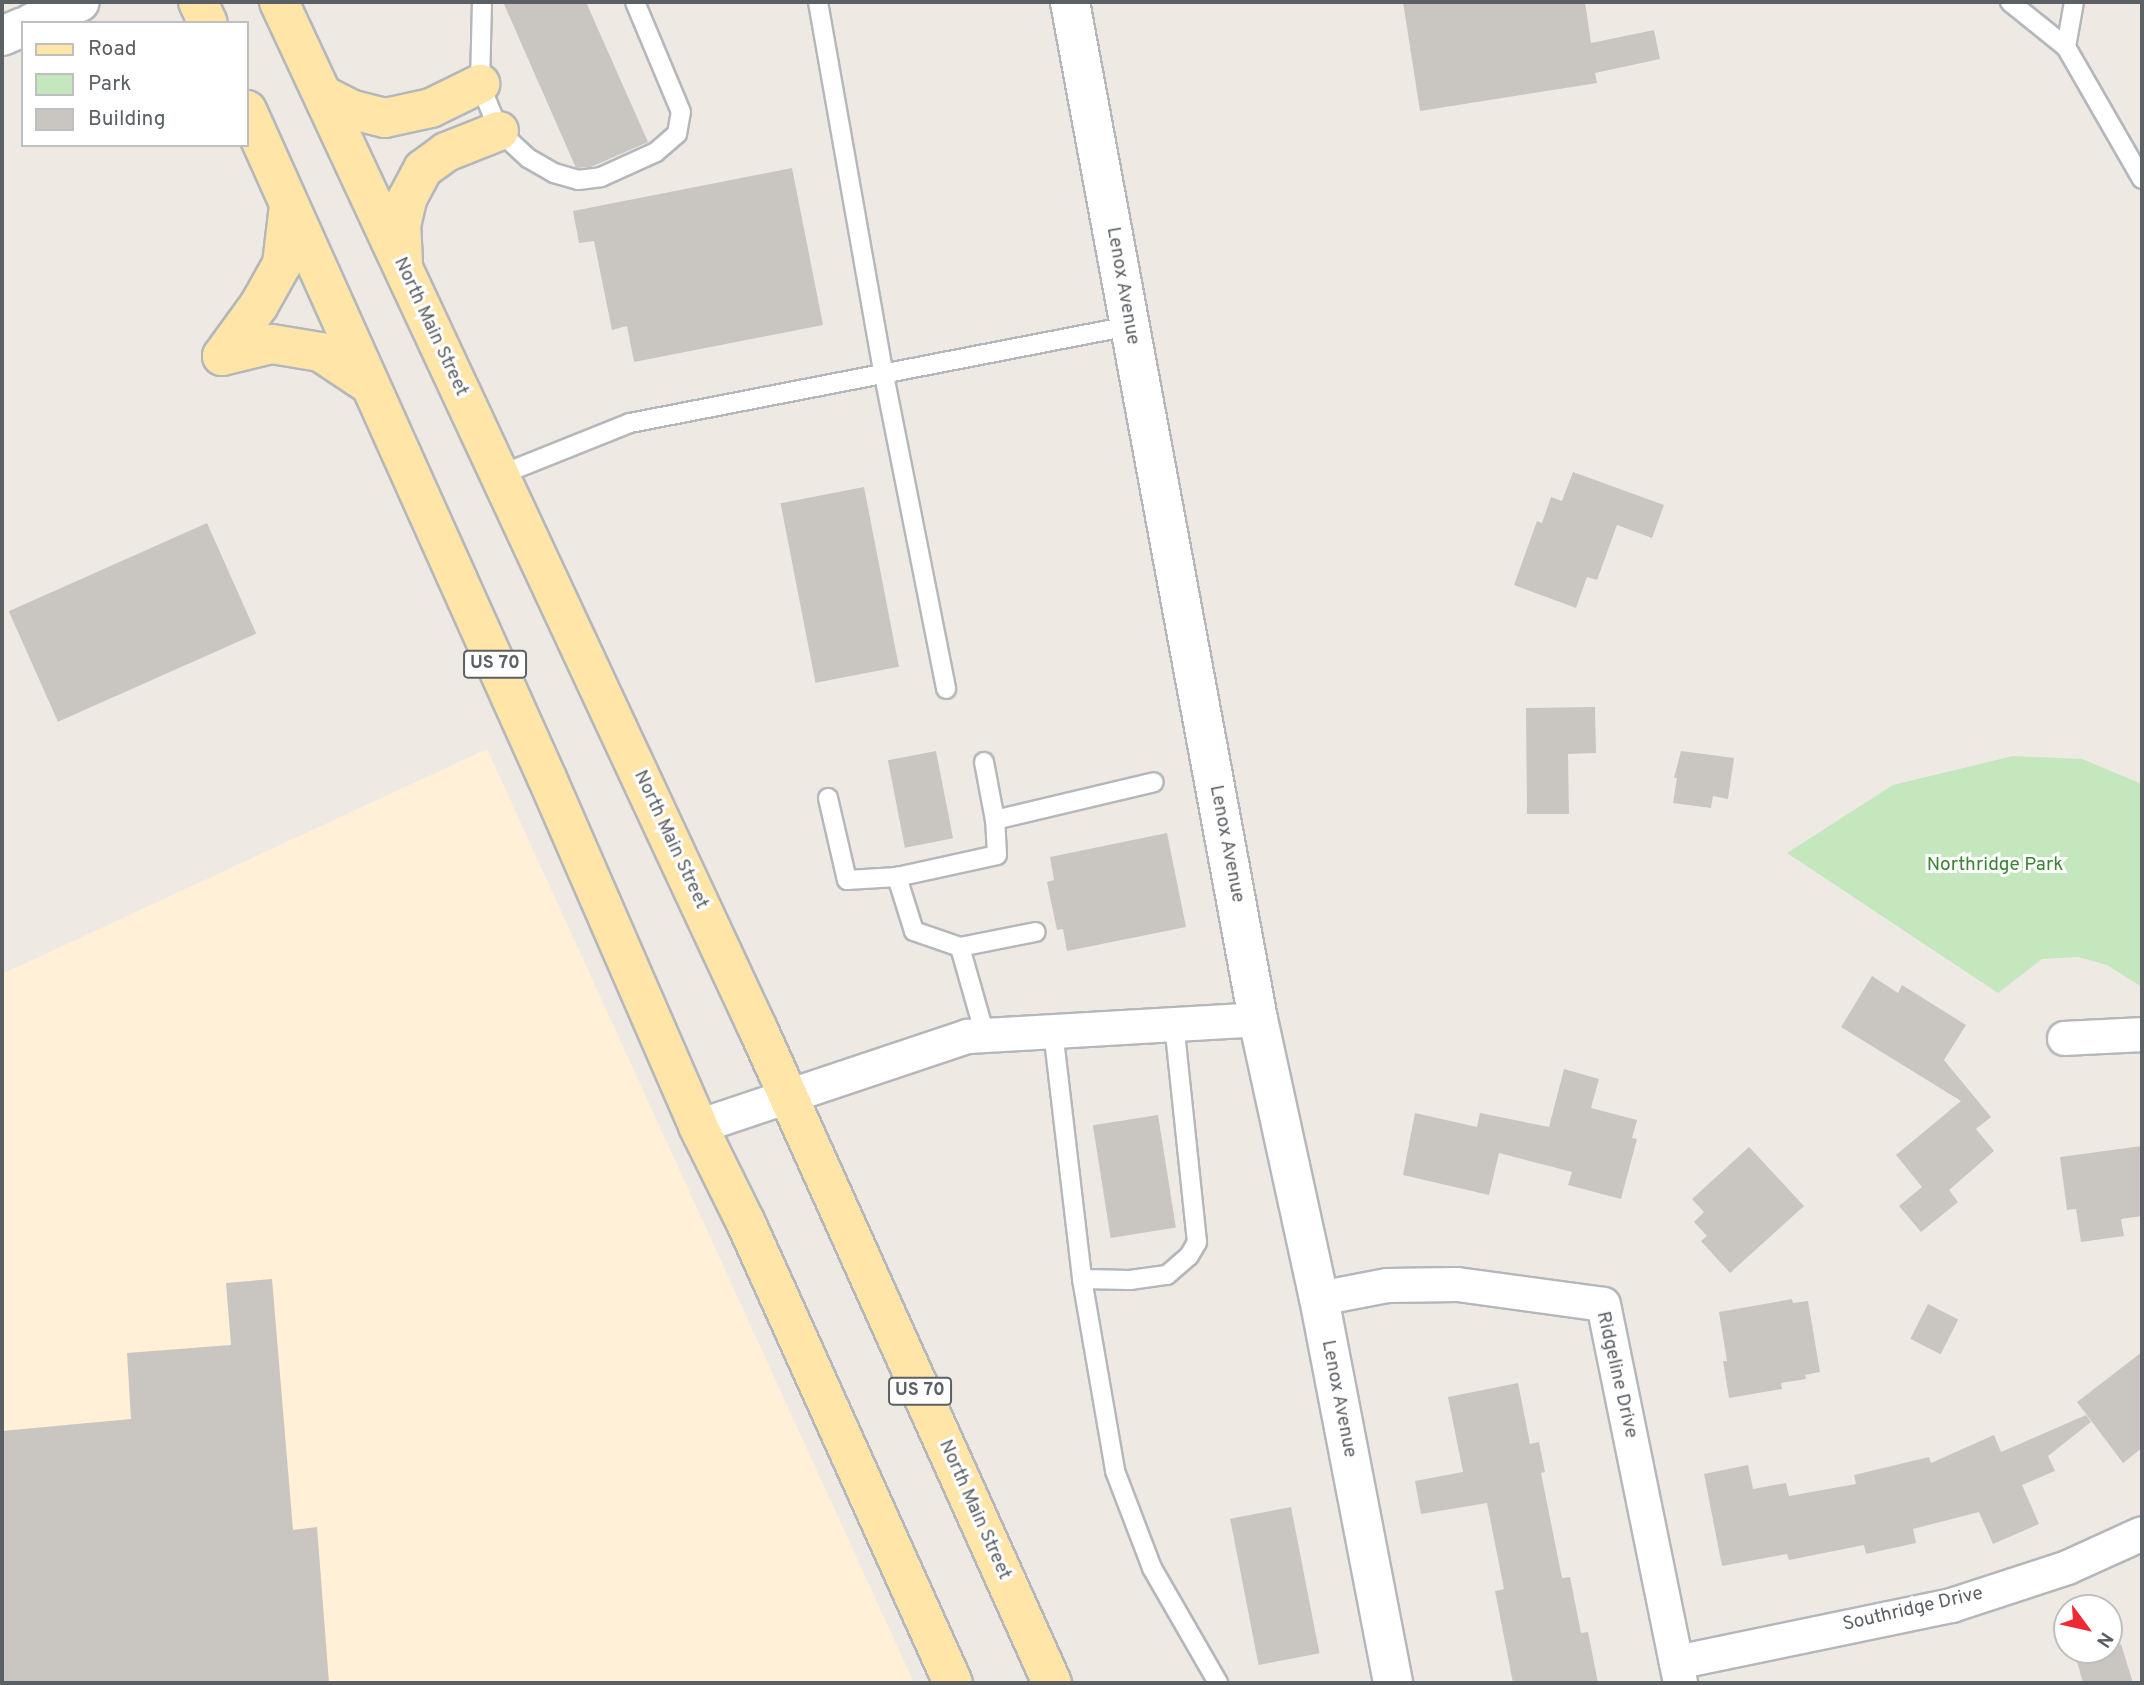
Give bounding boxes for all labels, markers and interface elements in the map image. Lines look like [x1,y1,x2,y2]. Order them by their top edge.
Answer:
legend [21,21,248,147]
text: Road [88,36,137,63]
text: Park [88,71,131,98]
text: Building [88,106,166,133]
street label: Lenox Avenue [1100,225,1144,347]
street label: North Main Street [388,254,472,400]
road number: US 70 [462,650,528,678]
street label: North Main Street [628,767,712,913]
street label: Lenox Avenue [1203,783,1249,905]
park label: Northridge Park [1927,855,2063,877]
street label: Ridgeline Drive [1590,1309,1642,1441]
street label: Lenox Avenue [1315,1338,1361,1460]
road number: US 70 [887,1376,953,1406]
street label: North Main Street [933,1437,1015,1583]
street label: Southridge Drive [1841,1583,1985,1637]
north arrow [2053,1594,2123,1664]
text: N [2090,1627,2118,1652]

